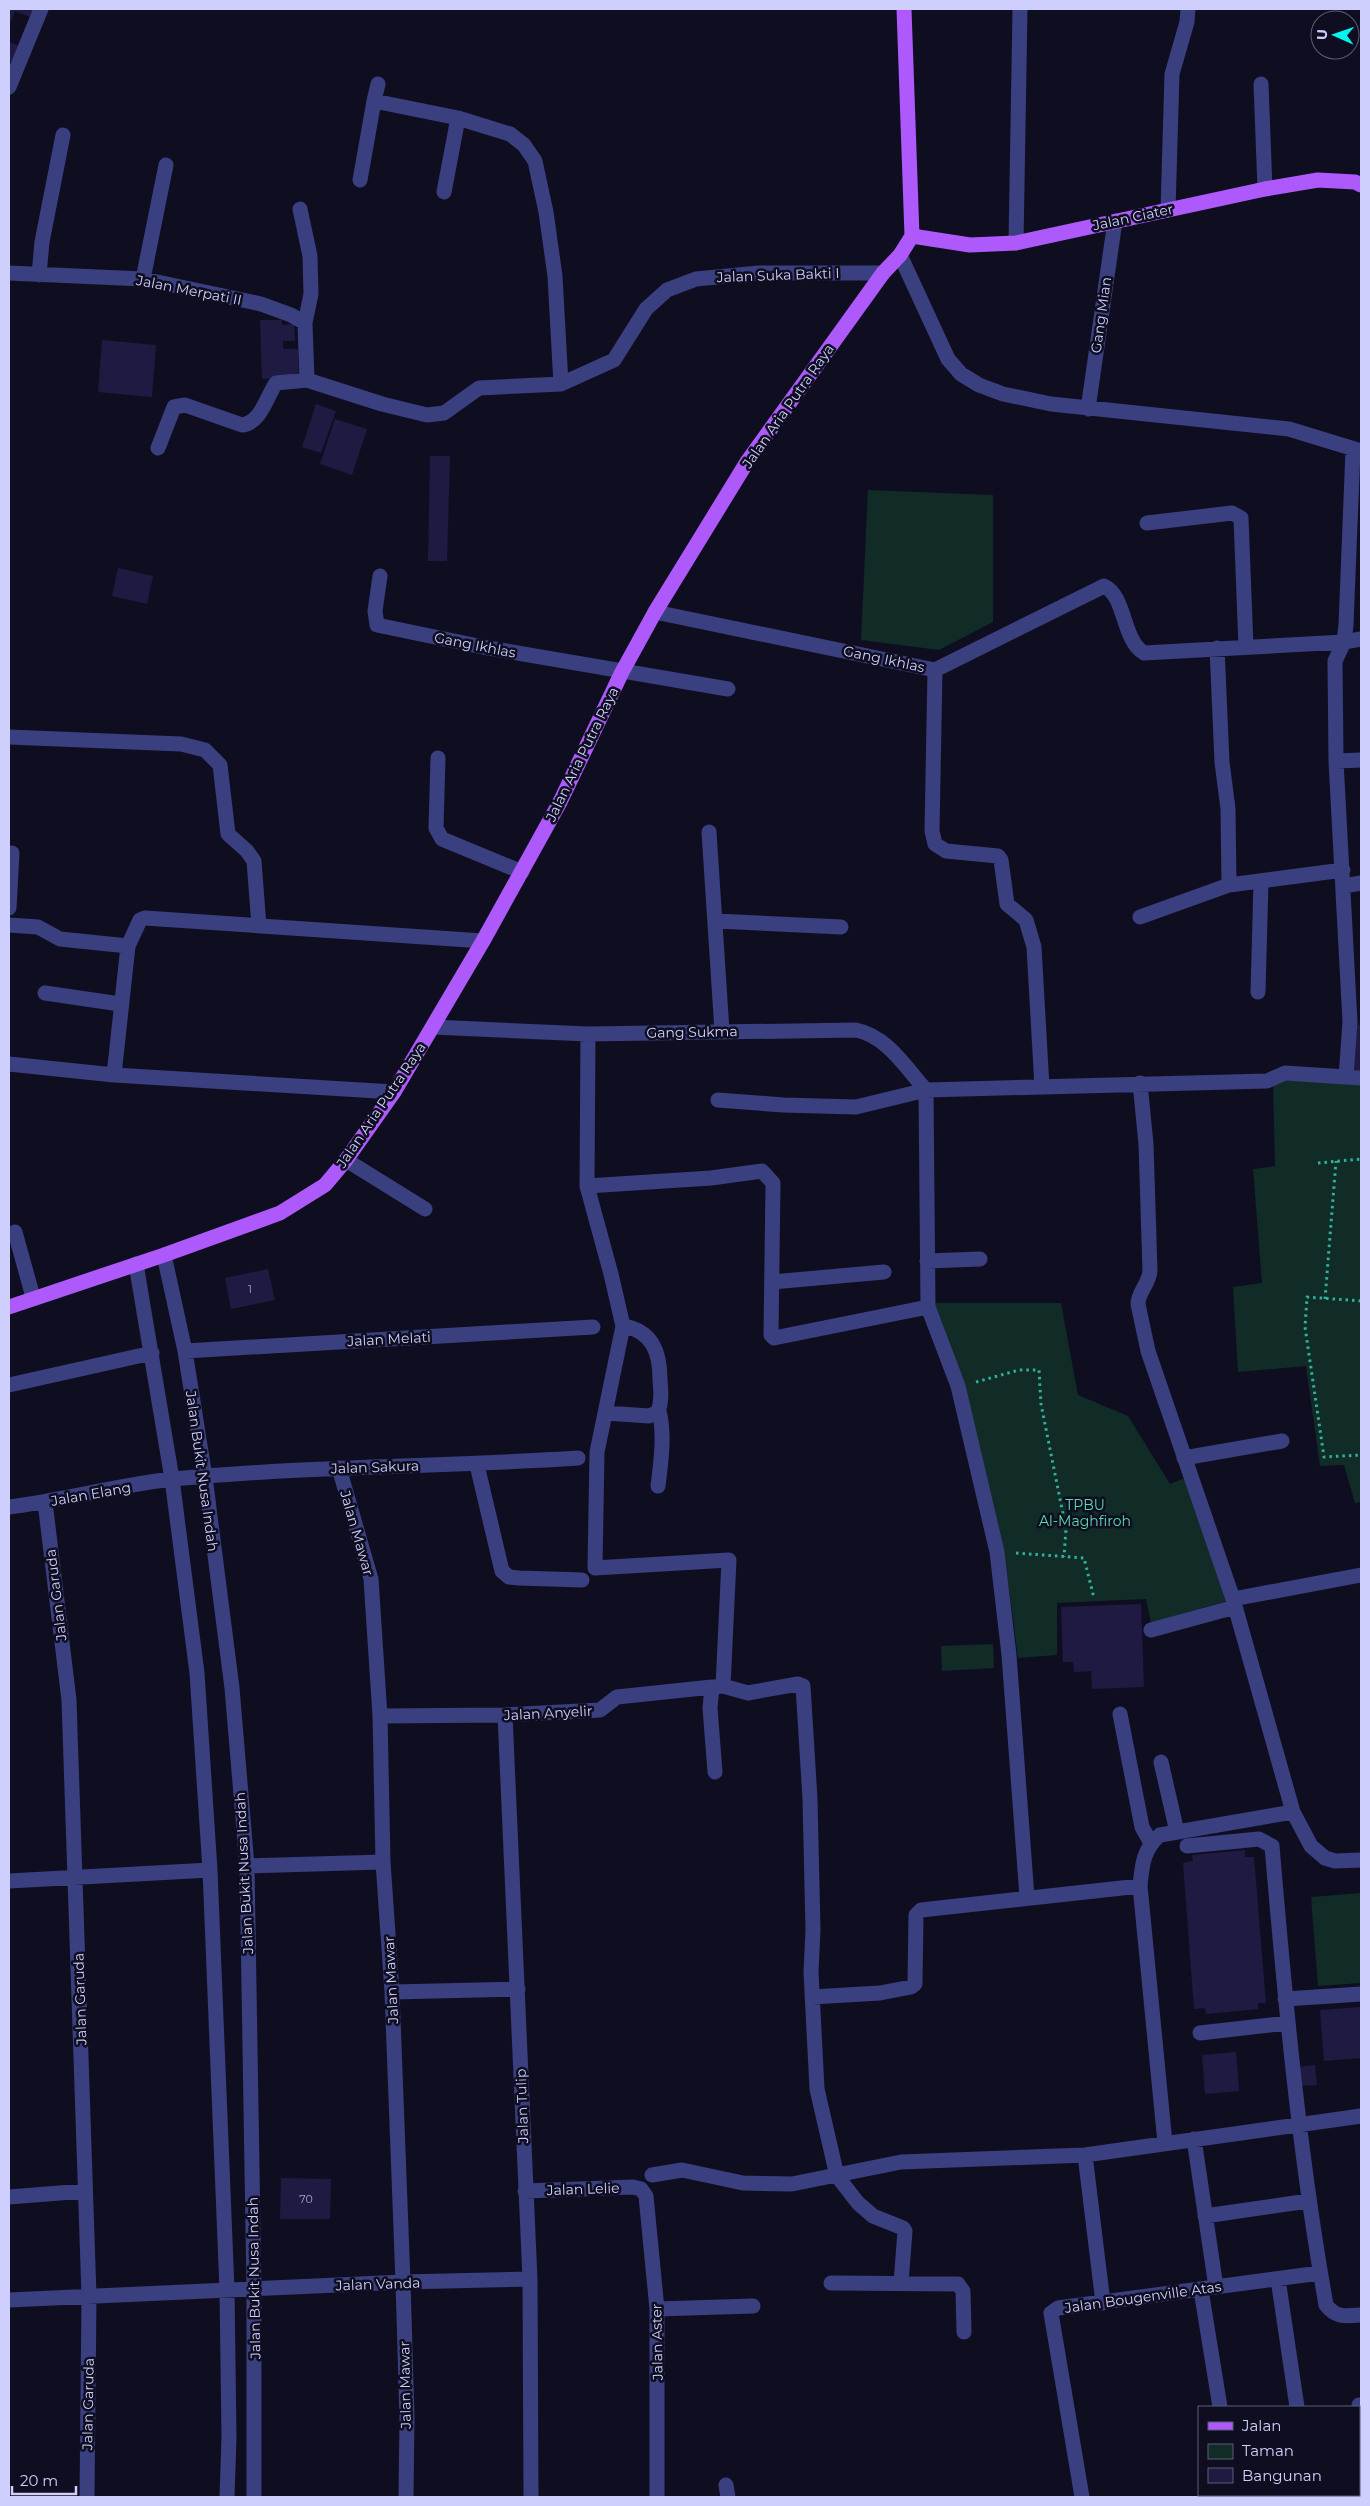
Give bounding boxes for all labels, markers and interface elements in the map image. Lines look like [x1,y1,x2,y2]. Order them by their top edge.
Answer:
north arrow [1310,10,1360,60]
text: U [1313,29,1331,40]
street label: Jalan Ciater [1090,200,1175,235]
street label: Jalan Suka Bakti I [715,264,840,286]
street label: Jalan Merpati II [134,271,243,309]
street label: Gang Mian [1087,276,1115,354]
street label: Jalan Aria Putra Raya [738,340,838,472]
street label: Gang Ikhlas [433,628,517,662]
street label: Gang Ikhlas [842,642,926,676]
street label: Jalan Aria Putra Raya [541,684,622,825]
street label: Gang Sukma [646,1022,738,1042]
street label: Jalan Aria Putra Raya [332,1039,430,1172]
house number: 1 [248,1282,252,1296]
street label: Jalan Melati [346,1328,431,1350]
street label: Jalan Bukit Nusa Indah [182,1388,222,1553]
street label: Jalan Sakura [330,1456,419,1478]
street label: Jalan Elang [49,1478,132,1510]
street label: Jalan Mawar [336,1487,378,1578]
park label: TPBU Al-Maghfiroh [1039,1496,1131,1530]
street label: Jalan Garuda [41,1548,71,1643]
street label: Jalan Anyelir [502,1702,593,1724]
street label: Jalan Bukit Nusa Indah [231,1792,257,1955]
street label: Jalan Mawar [380,1935,402,2025]
street label: Jalan Garuda [69,1953,91,2046]
street label: Jalan Tulip [512,2068,532,2145]
street label: Jalan Lelie [545,2179,620,2199]
house number: 70 [299,2192,313,2206]
street label: Jalan Bukit Nusa Indah [244,2197,264,2360]
street label: Jalan Vanda [334,2274,421,2295]
street label: Jalan Bougenville Atas [1063,2277,1223,2317]
street label: Jalan Aster [647,2303,667,2382]
street label: Jalan Mawar [395,2341,415,2430]
street label: Jalan Garuda [78,2358,98,2451]
legend [1198,2406,1360,2496]
text: Jalan [1241,2416,1281,2435]
text: Taman [1242,2441,1294,2460]
scale bar [12,2464,76,2496]
text: Bangunan [1242,2466,1322,2485]
text: 20 m [20,2471,58,2490]

